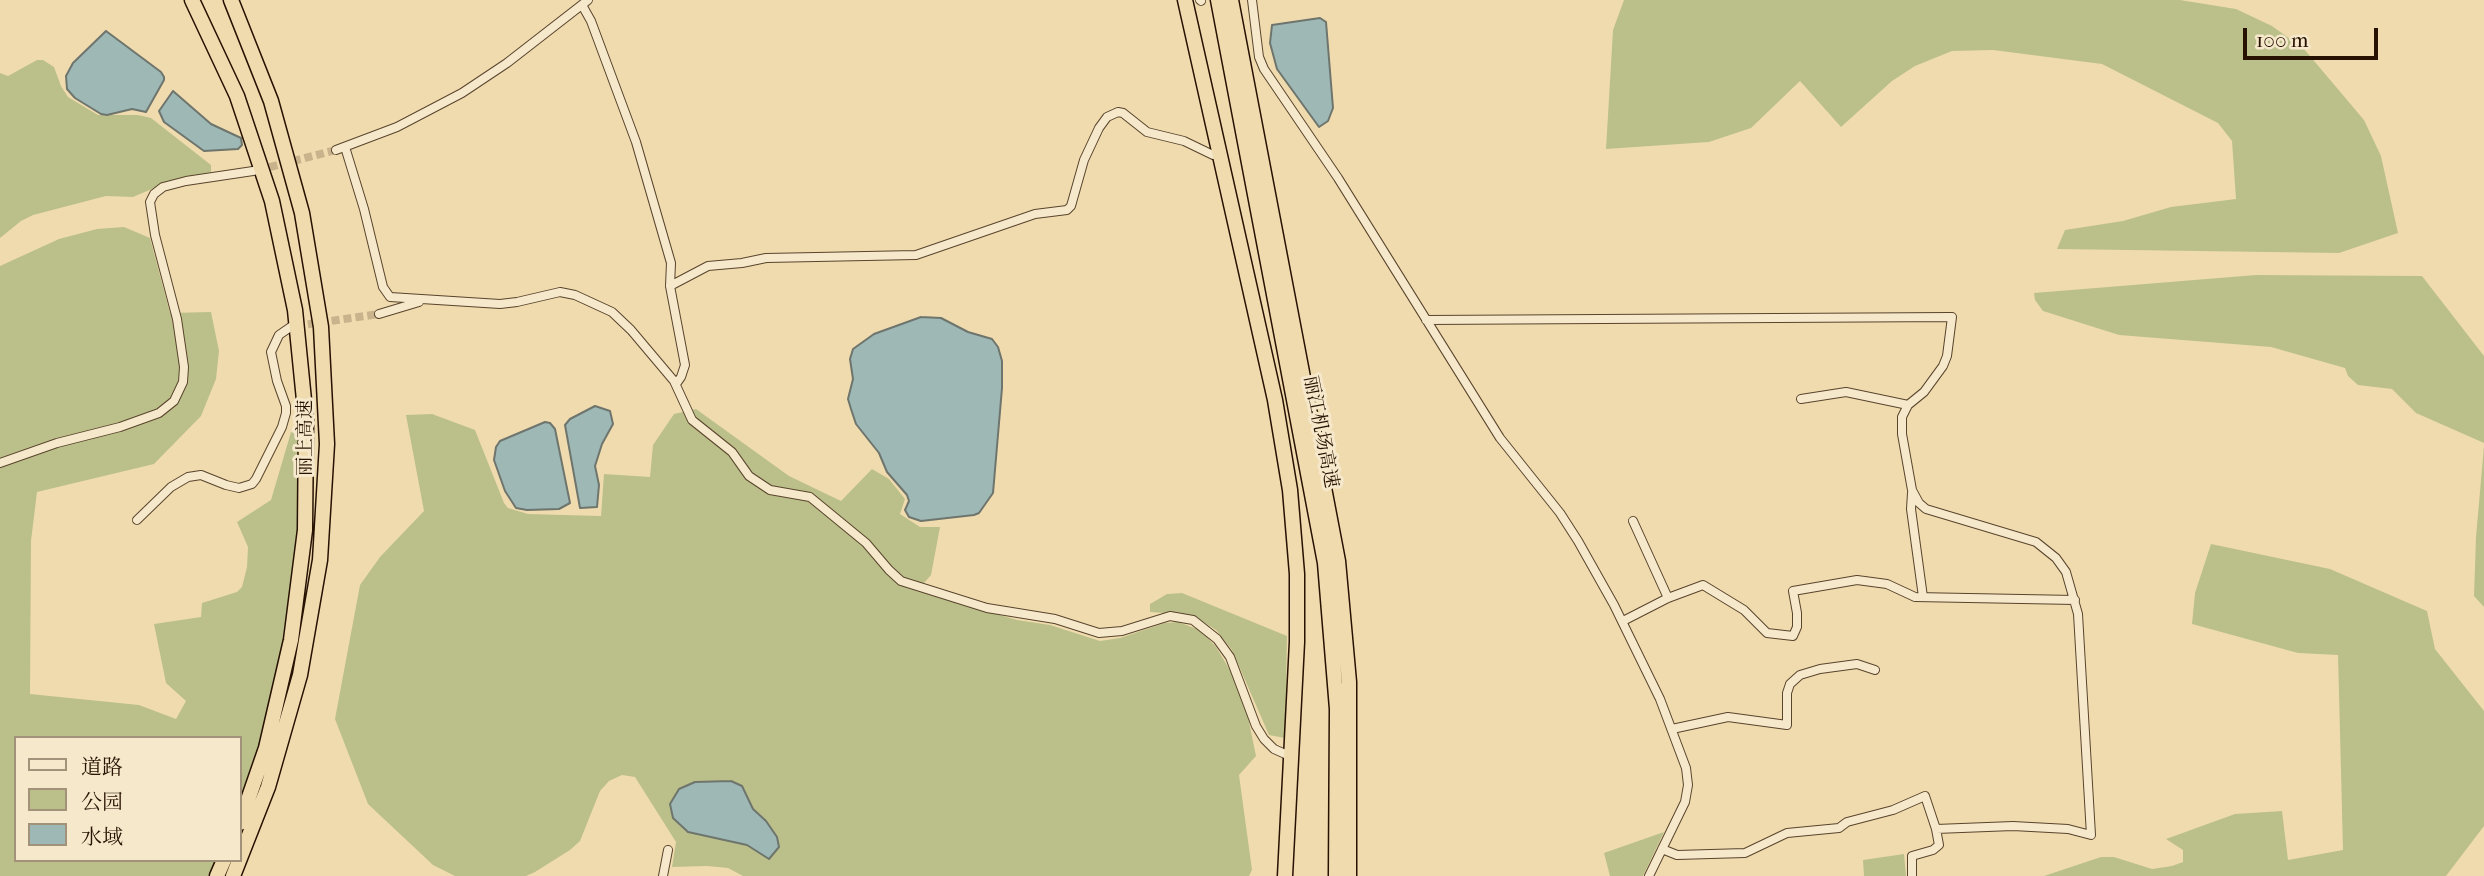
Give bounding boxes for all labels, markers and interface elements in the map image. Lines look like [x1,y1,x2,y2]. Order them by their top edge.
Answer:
scale bar [2246,14,2381,58]
text: 100 m [2256,28,2309,52]
street label: 丽江机场高速 [1298,374,1342,490]
street label: 丽上高速 [295,400,317,476]
legend [14,736,242,862]
text: 道路 [81,755,123,779]
text: 公园 [81,790,123,814]
text: 水域 [81,825,123,849]

